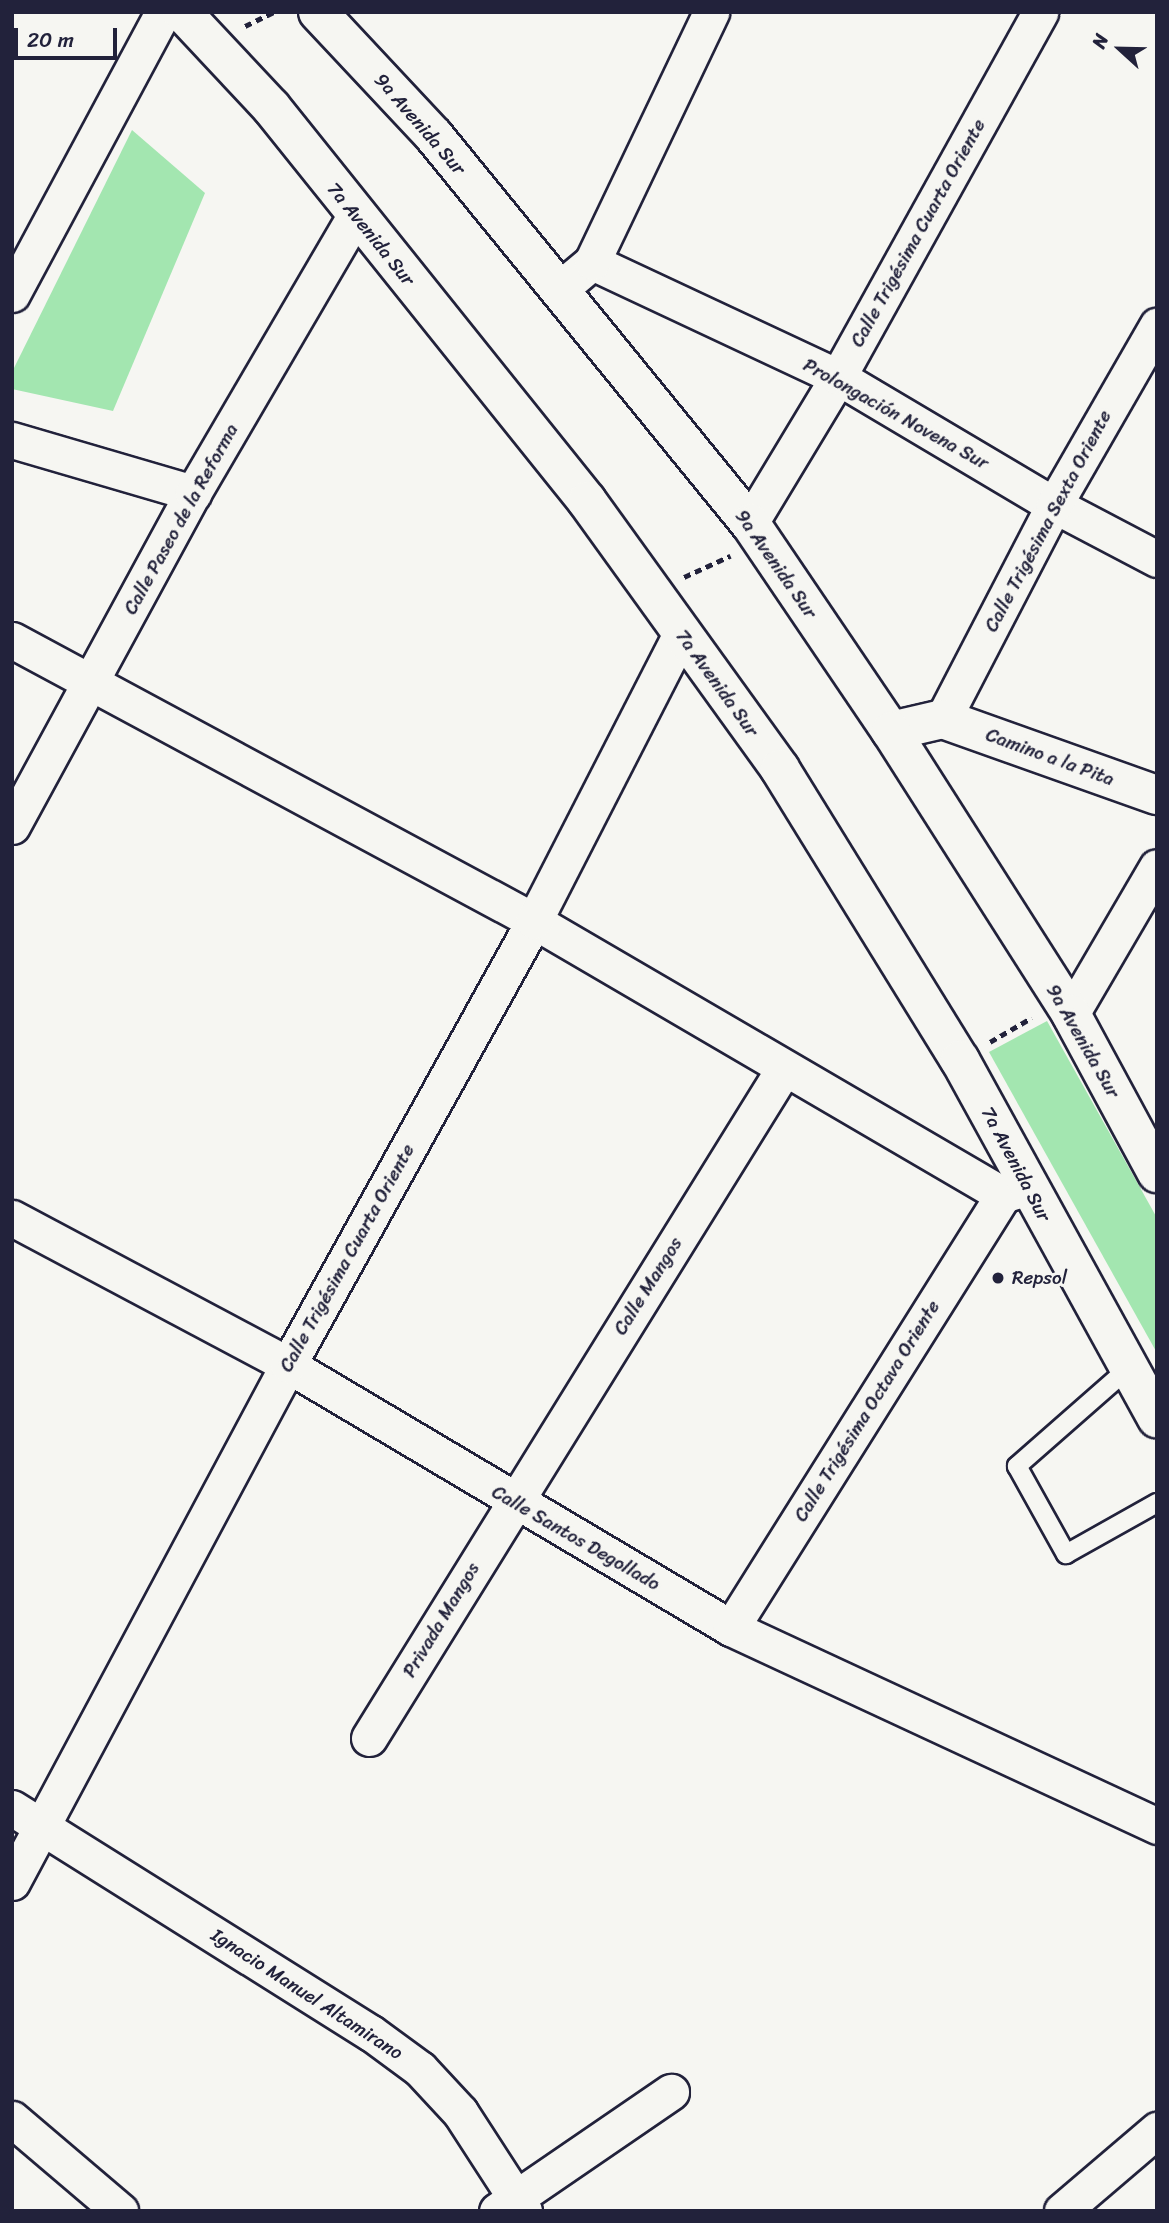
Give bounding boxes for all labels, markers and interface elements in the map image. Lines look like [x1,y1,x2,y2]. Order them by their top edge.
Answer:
scale bar [18,14,121,58]
north arrow [1085,14,1155,84]
text: 20 m [27,21,74,59]
text: N [1082,29,1118,53]
street label: 9a Avenida Sur [370,69,470,179]
street label: Calle Trigésima Cuarta Oriente [846,116,990,350]
street label: 7a Avenida Sur [322,178,420,290]
street label: Prolongación Novena Sur [799,353,993,475]
street label: Calle Trigésima Sexta Oriente [980,407,1116,635]
street label: Calle Paseo de la Reforma [118,419,244,619]
street label: 9a Avenida Sur [730,505,822,623]
street label: 7a Avenida Sur [671,625,763,741]
street label: Camino a la Pita [983,723,1117,791]
street label: 9a Avenida Sur [1041,980,1125,1102]
street label: 7a Avenida Sur [976,1103,1056,1225]
street label: Calle Trigésima Cuarta Oriente [275,1141,419,1375]
street label: Calle Mangos [609,1234,687,1338]
place label: Repsol [1012,1267,1067,1289]
marker: Repsol [990,1270,1006,1286]
street label: Calle Trigésima Octava Oriente [790,1297,944,1525]
street label: Calle Santos Degollado [488,1481,664,1595]
street label: Privada Mangos [398,1559,484,1681]
street label: Ignacio Manuel Altamirano [207,1924,407,2064]

